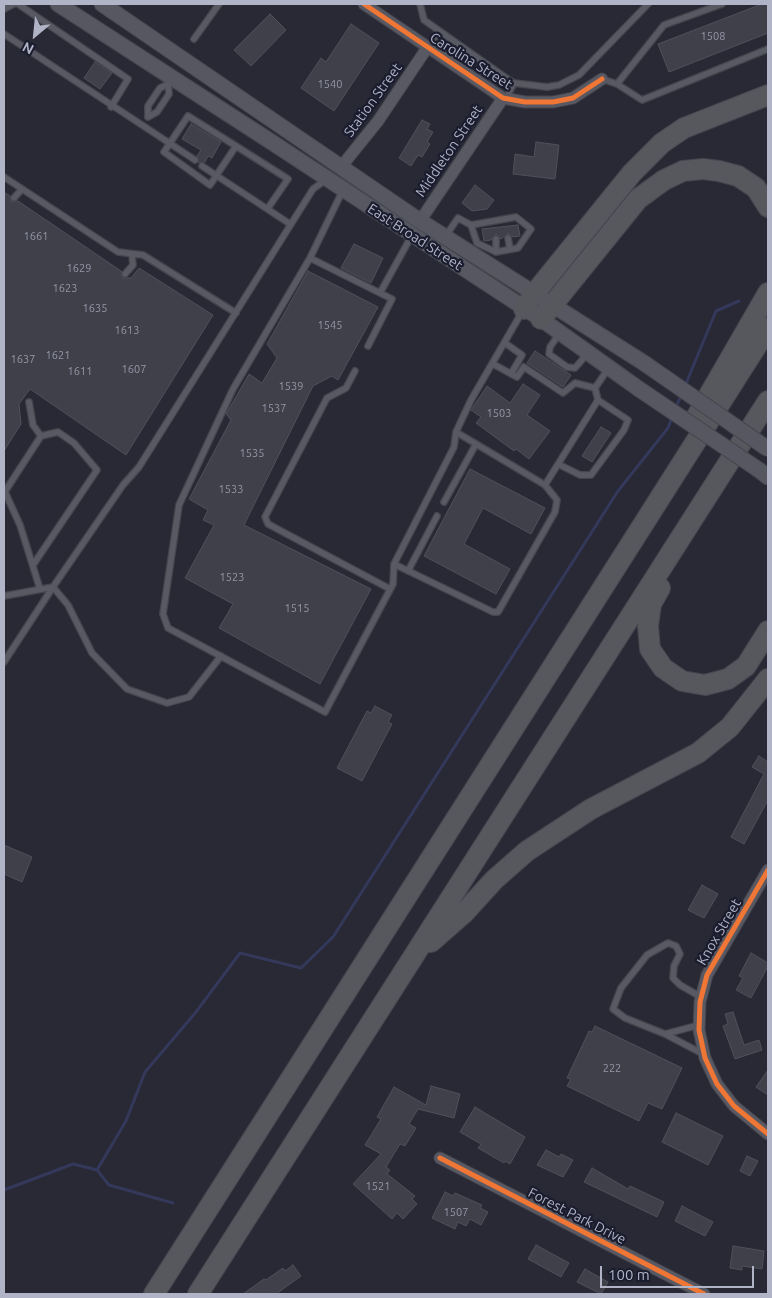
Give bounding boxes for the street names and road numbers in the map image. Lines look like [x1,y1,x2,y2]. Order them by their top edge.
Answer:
street label: Carolina Street [427,29,515,93]
street label: Station Street [341,60,405,140]
street label: Middleton Street [412,102,486,200]
street label: East Broad Street [364,200,466,274]
street label: Knox Street [693,896,745,968]
street label: Forest Park Drive [525,1184,629,1248]

